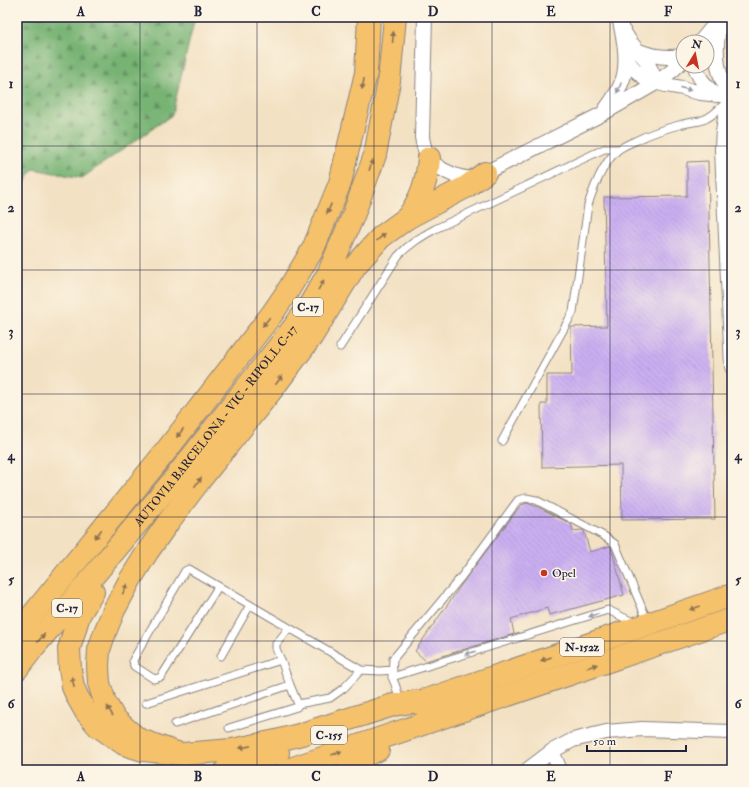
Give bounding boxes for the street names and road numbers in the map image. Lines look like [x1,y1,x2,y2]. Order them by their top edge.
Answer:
road number: C-17 [293,298,323,316]
street label: AUTOVIA BARCELONA - VIC - RIPOLL C-17 [130,322,301,530]
road number: C-17 [52,599,82,617]
road number: N-152z [560,638,604,656]
road number: C-155 [311,726,347,744]

